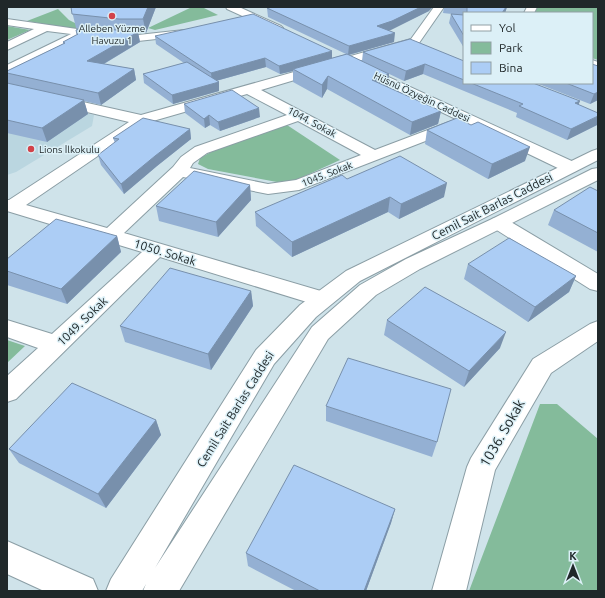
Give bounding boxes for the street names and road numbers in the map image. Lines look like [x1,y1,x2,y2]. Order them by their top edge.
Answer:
street label: Hüsnü Özyeğin Caddesi [372,70,472,124]
street label: 1044. Sokak [286,105,338,139]
street label: 1045. Sokak [300,159,354,189]
street label: Cemil Sait Barlas Caddesi [429,170,555,242]
street label: 1050. Sokak [132,236,198,268]
street label: 1049. Sokak [54,294,110,348]
street label: Cemil Sait Barlas Caddesi [194,349,276,469]
street label: 1036. Sokak [476,396,528,470]

